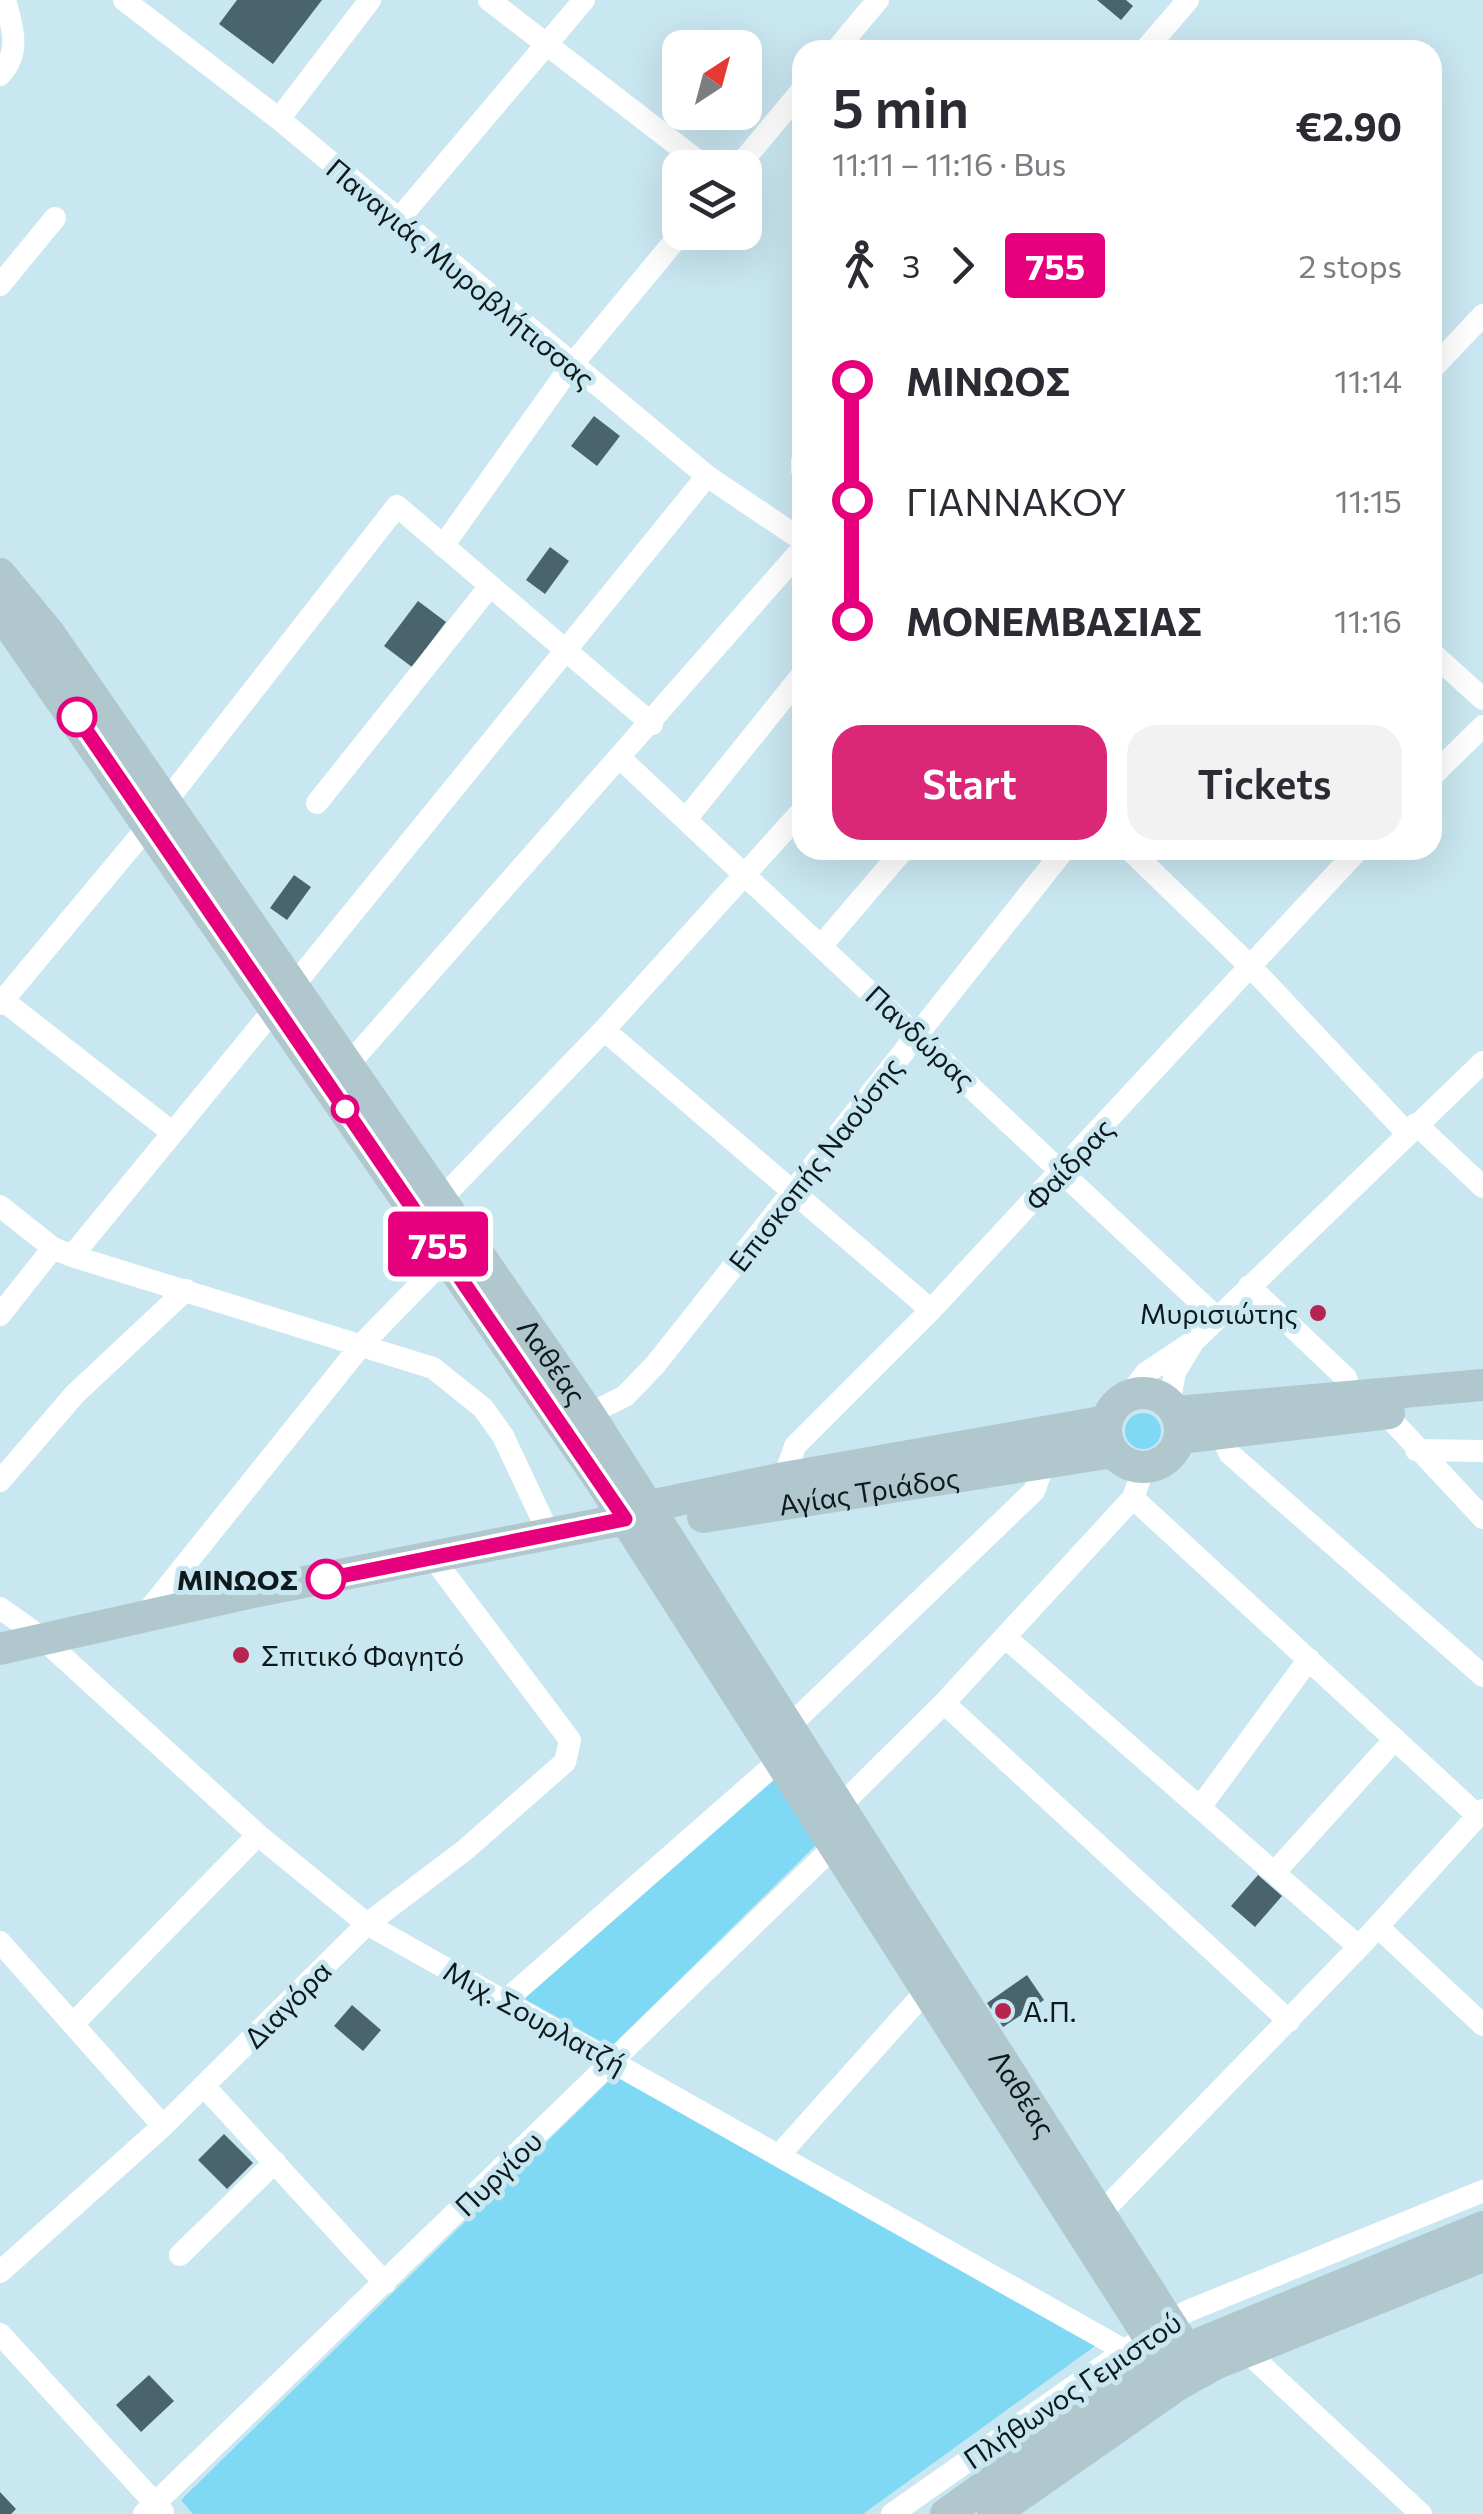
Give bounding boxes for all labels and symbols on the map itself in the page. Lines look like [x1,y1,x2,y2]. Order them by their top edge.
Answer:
north arrow [662,30,762,130]
street label: Παναγιάς Μυροβλήτισσας [320,151,602,395]
unlabelled marker [58,698,96,736]
street label: Πανδώρας [859,978,983,1096]
street label: Επισκοπής Ναούσης [721,1050,909,1278]
unlabelled marker [332,1096,358,1122]
street label: Φαίδρας [1018,1111,1120,1217]
line badge: 755 [380,1212,496,1276]
place label: Μυρισιώτης [1140,1296,1298,1330]
marker: Μυρισιώτης [1307,1302,1329,1324]
street label: Λαθέας [511,1312,594,1411]
street label: Αγίας Τριάδος [776,1460,962,1522]
marker: ΜΙΝΩΟΣ [307,1560,345,1598]
place label: ΜΙΝΩΟΣ [177,1562,298,1596]
place label: Σπιτικό Φαγητό [261,1638,464,1672]
marker: Σπιτικό Φαγητό [230,1644,252,1666]
street label: Διαγόρα [236,1953,338,2055]
street label: Μιχ. Σουρλατζή [438,1953,632,2081]
place label: Α.Π. [1023,1994,1076,2028]
marker: Α.Π. [992,2000,1014,2022]
street label: Λαθέας [982,2043,1063,2143]
street label: Πυργίου [447,2123,549,2223]
street label: Πλήθωνος Γεμιστού [957,2305,1187,2475]

